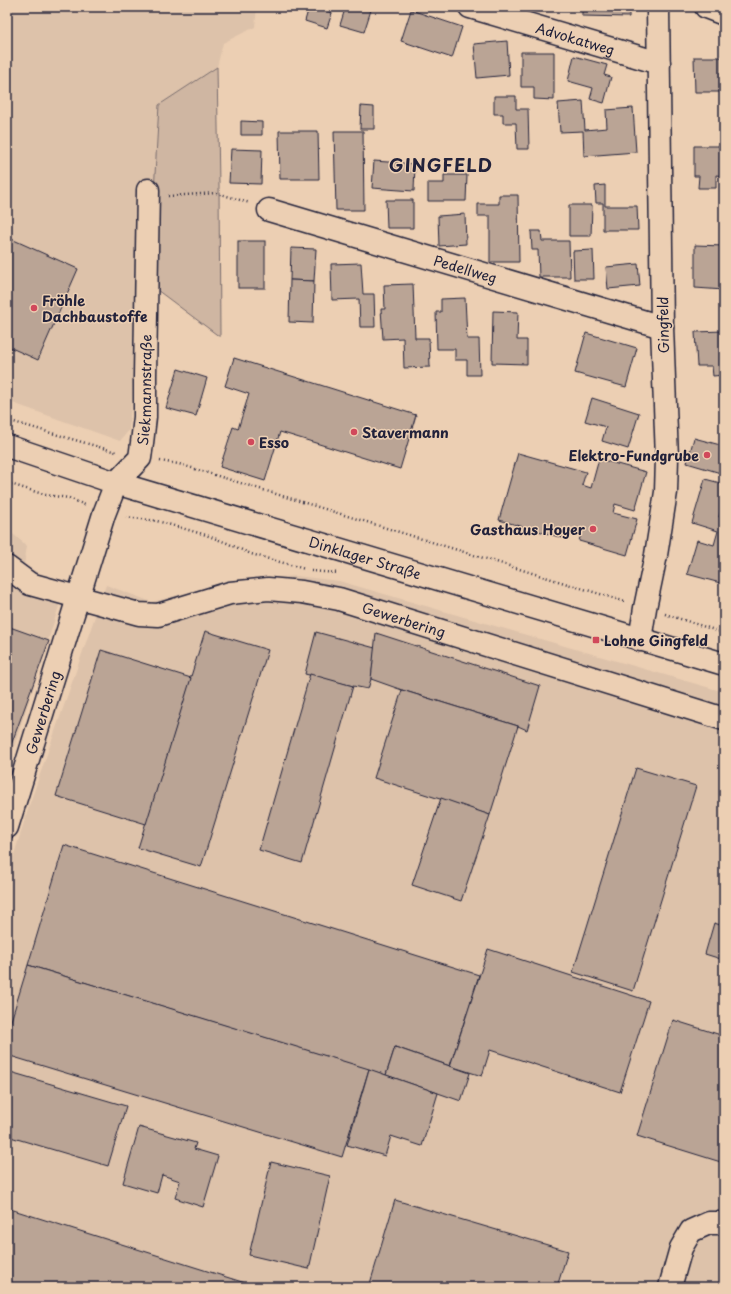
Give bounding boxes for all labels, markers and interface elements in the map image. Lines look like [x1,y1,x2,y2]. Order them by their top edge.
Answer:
street label: Advokatweg [533,17,617,60]
district label: GINGFELD [389,151,493,178]
street label: Pedellweg [431,249,500,288]
place label: Fröhle Dachbaustoffe [42,290,148,327]
street label: Gingfeld [652,296,674,354]
marker: Fröhle Dachbaustoffe [29,303,39,313]
street label: Siekmannstraße [131,334,156,447]
place label: Stavermann [362,422,449,443]
marker: Stavermann [349,427,359,437]
place label: Esso [259,432,289,453]
marker: Esso [246,437,256,447]
place label: Elektro-Fundgrube [568,445,699,466]
marker: Elektro-Fundgrube [702,450,712,460]
place label: Gasthaus Hoyer [470,519,586,540]
marker: Gasthaus Hoyer [588,524,598,534]
street label: Dinklager Straße [307,531,424,584]
street label: Gewerbering [360,596,448,642]
place label: Lohne Gingfeld [604,630,708,651]
marker: Lohne Gingfeld [591,635,601,645]
street label: Gewerbering [20,668,65,757]

